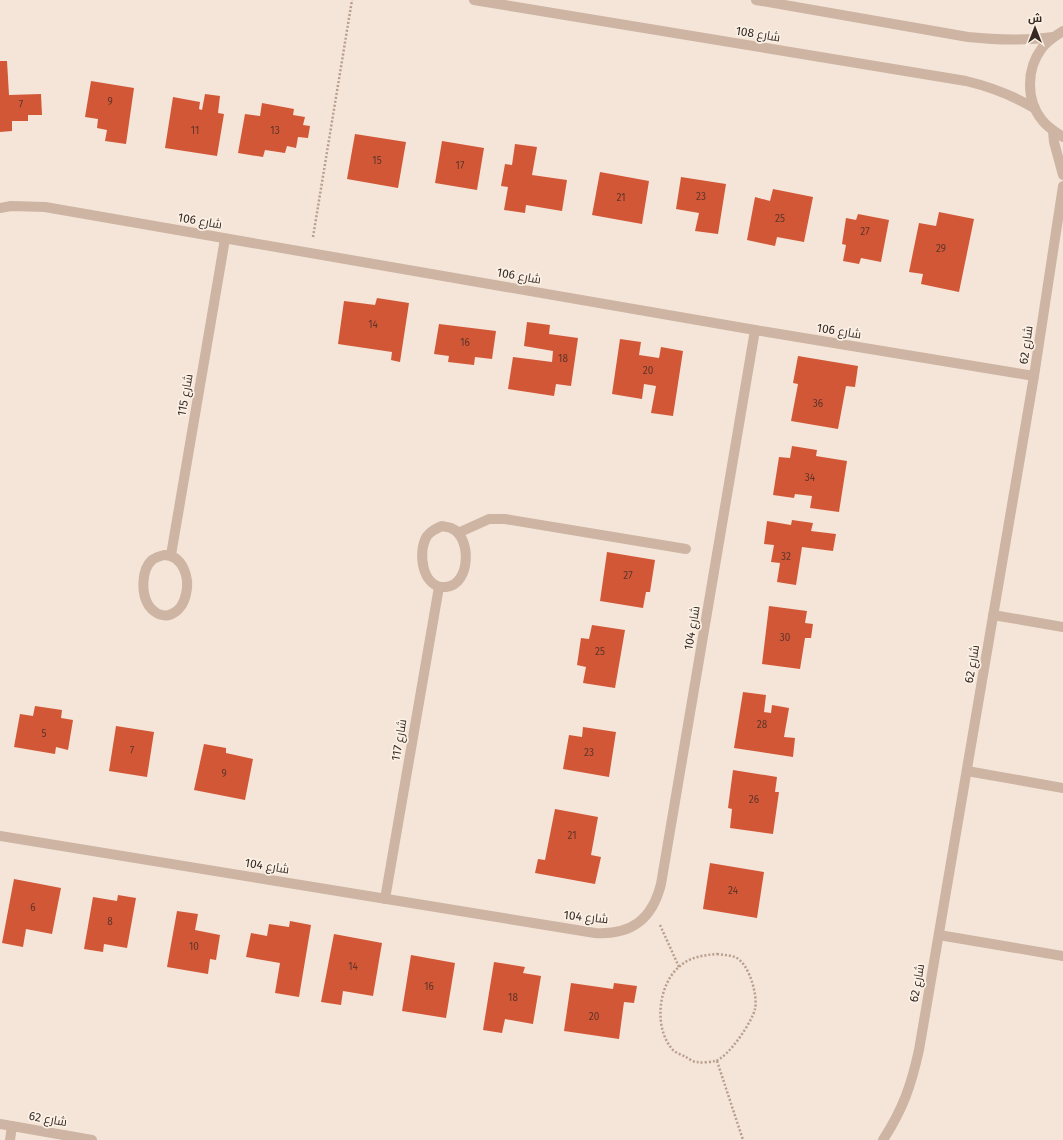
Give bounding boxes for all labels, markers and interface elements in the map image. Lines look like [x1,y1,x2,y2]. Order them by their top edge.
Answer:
north arrow [1015,8,1055,48]
text: ش [1028,12,1042,25]
street label: شارع 108 [735,24,781,45]
house number: 9 [107,96,113,108]
house number: 7 [19,99,24,111]
house number: 11 [191,125,199,137]
house number: 13 [270,125,280,137]
house number: 15 [372,155,382,167]
house number: 17 [456,160,465,172]
house number: 23 [696,191,706,203]
house number: 21 [616,192,626,204]
street label: شارع 106 [177,210,223,233]
house number: 25 [775,213,785,225]
house number: 27 [860,226,870,238]
house number: 29 [936,243,946,255]
street label: شارع 106 [496,265,542,288]
house number: 14 [368,319,379,331]
street label: شارع 106 [816,321,862,342]
street label: شارع 62 [1016,325,1037,365]
house number: 16 [460,337,470,349]
house number: 18 [558,353,568,365]
house number: 20 [643,365,654,377]
street label: شارع 115 [174,373,197,417]
house number: 36 [813,398,823,410]
house number: 34 [805,472,816,484]
house number: 32 [781,551,791,563]
house number: 27 [623,570,633,582]
street label: شارع 104 [681,605,704,651]
house number: 30 [780,632,791,644]
street label: شارع 62 [962,644,983,684]
house number: 25 [595,646,605,658]
street label: شارع 117 [388,718,411,762]
house number: 28 [757,719,768,731]
house number: 5 [41,728,47,740]
house number: 7 [130,745,135,757]
house number: 23 [584,747,594,759]
house number: 9 [221,768,227,780]
house number: 26 [749,794,759,806]
house number: 21 [567,830,577,842]
street label: شارع 104 [244,856,290,877]
house number: 24 [728,885,739,897]
house number: 6 [30,902,36,914]
street label: شارع 104 [563,908,609,927]
house number: 8 [107,916,113,928]
house number: 10 [189,941,199,953]
house number: 14 [348,961,359,973]
street label: شارع 62 [907,963,928,1003]
house number: 16 [424,981,434,993]
house number: 18 [508,992,518,1004]
house number: 20 [589,1011,600,1023]
street label: شارع 62 [28,1109,68,1130]

